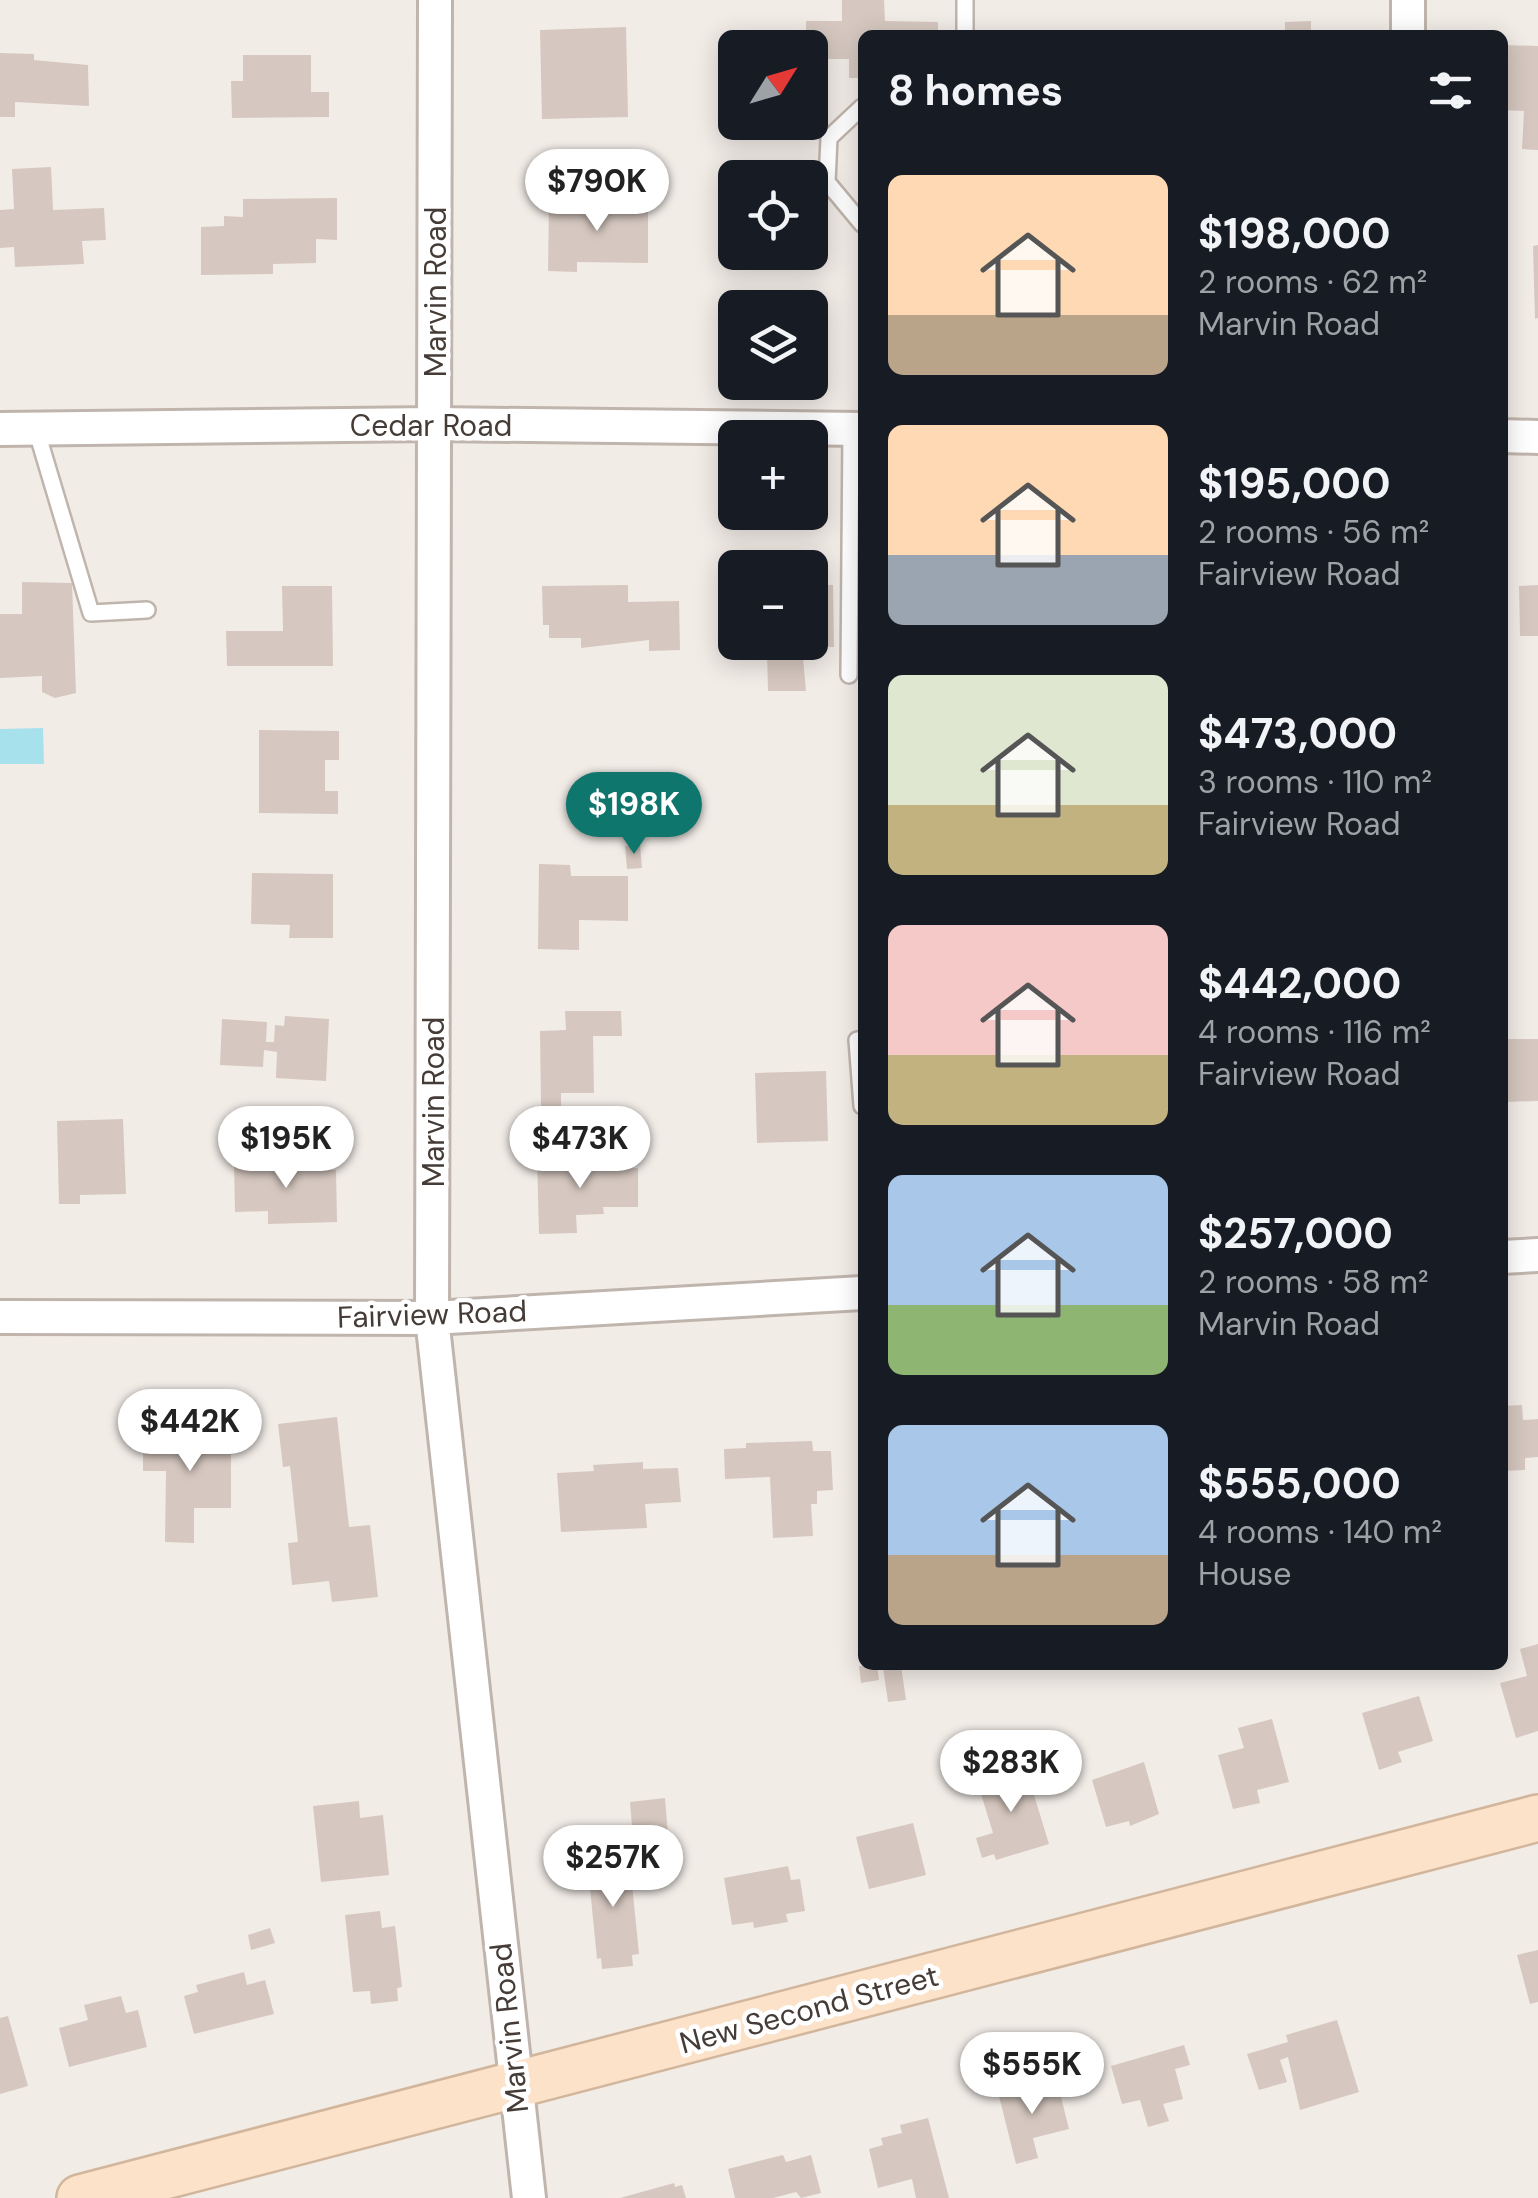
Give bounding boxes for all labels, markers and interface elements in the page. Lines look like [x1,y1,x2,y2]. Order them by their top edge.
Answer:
north arrow [718,30,828,140]
map controls [718,30,828,660]
text: 8 homes [888,63,1063,118]
icon: filters [1423,63,1478,118]
pin: $790K [527,149,667,234]
text: $790K [547,160,647,202]
button: locate [718,160,828,270]
text: $198,000 [1198,206,1391,261]
street label: Marvin Road [416,207,455,377]
icon: home [968,215,1088,335]
text: 2 rooms · 62 m² [1198,261,1427,303]
button: layers [718,290,828,400]
text: Marvin Road [1198,303,1380,345]
street label: Cedar Road [350,406,512,445]
button: + [718,420,828,530]
text: $195,000 [1198,456,1391,511]
icon: home [968,465,1088,585]
text: 2 rooms · 56 m² [1198,511,1429,553]
button: − [718,550,828,660]
text: Fairview Road [1198,553,1400,595]
text: $473,000 [1198,706,1397,761]
icon: home [968,715,1088,835]
text: 3 rooms · 110 m² [1198,761,1432,803]
pin: $198K [564,772,704,857]
text: $198K [588,783,680,825]
text: Fairview Road [1198,803,1400,845]
text: $442,000 [1198,956,1401,1011]
icon: home [968,965,1088,1085]
text: 4 rooms · 116 m² [1198,1011,1431,1053]
street label: Marvin Road [414,1017,453,1187]
text: Fairview Road [1198,1053,1400,1095]
pin: $195K [216,1106,356,1191]
pin: $473K [510,1106,650,1191]
text: $195K [240,1117,332,1159]
text: $473K [531,1117,629,1159]
text: $257,000 [1198,1206,1393,1261]
icon: home [968,1215,1088,1335]
text: 2 rooms · 58 m² [1198,1261,1429,1303]
street label: Fairview Road [336,1291,528,1337]
text: Marvin Road [1198,1303,1380,1345]
pin: $442K [120,1389,260,1474]
text: $442K [140,1400,240,1442]
text: $555,000 [1198,1456,1401,1511]
icon: home [968,1465,1088,1585]
text: 4 rooms · 140 m² [1198,1511,1442,1553]
text: House [1198,1553,1291,1595]
pin: $283K [941,1730,1081,1815]
text: $283K [962,1741,1060,1783]
pin: $257K [543,1825,683,1910]
text: $257K [565,1836,661,1878]
street label: Marvin Road [481,1941,537,2115]
street label: New Second Street [675,1956,943,2062]
pin: $555K [962,2032,1102,2117]
text: $555K [982,2043,1082,2085]

